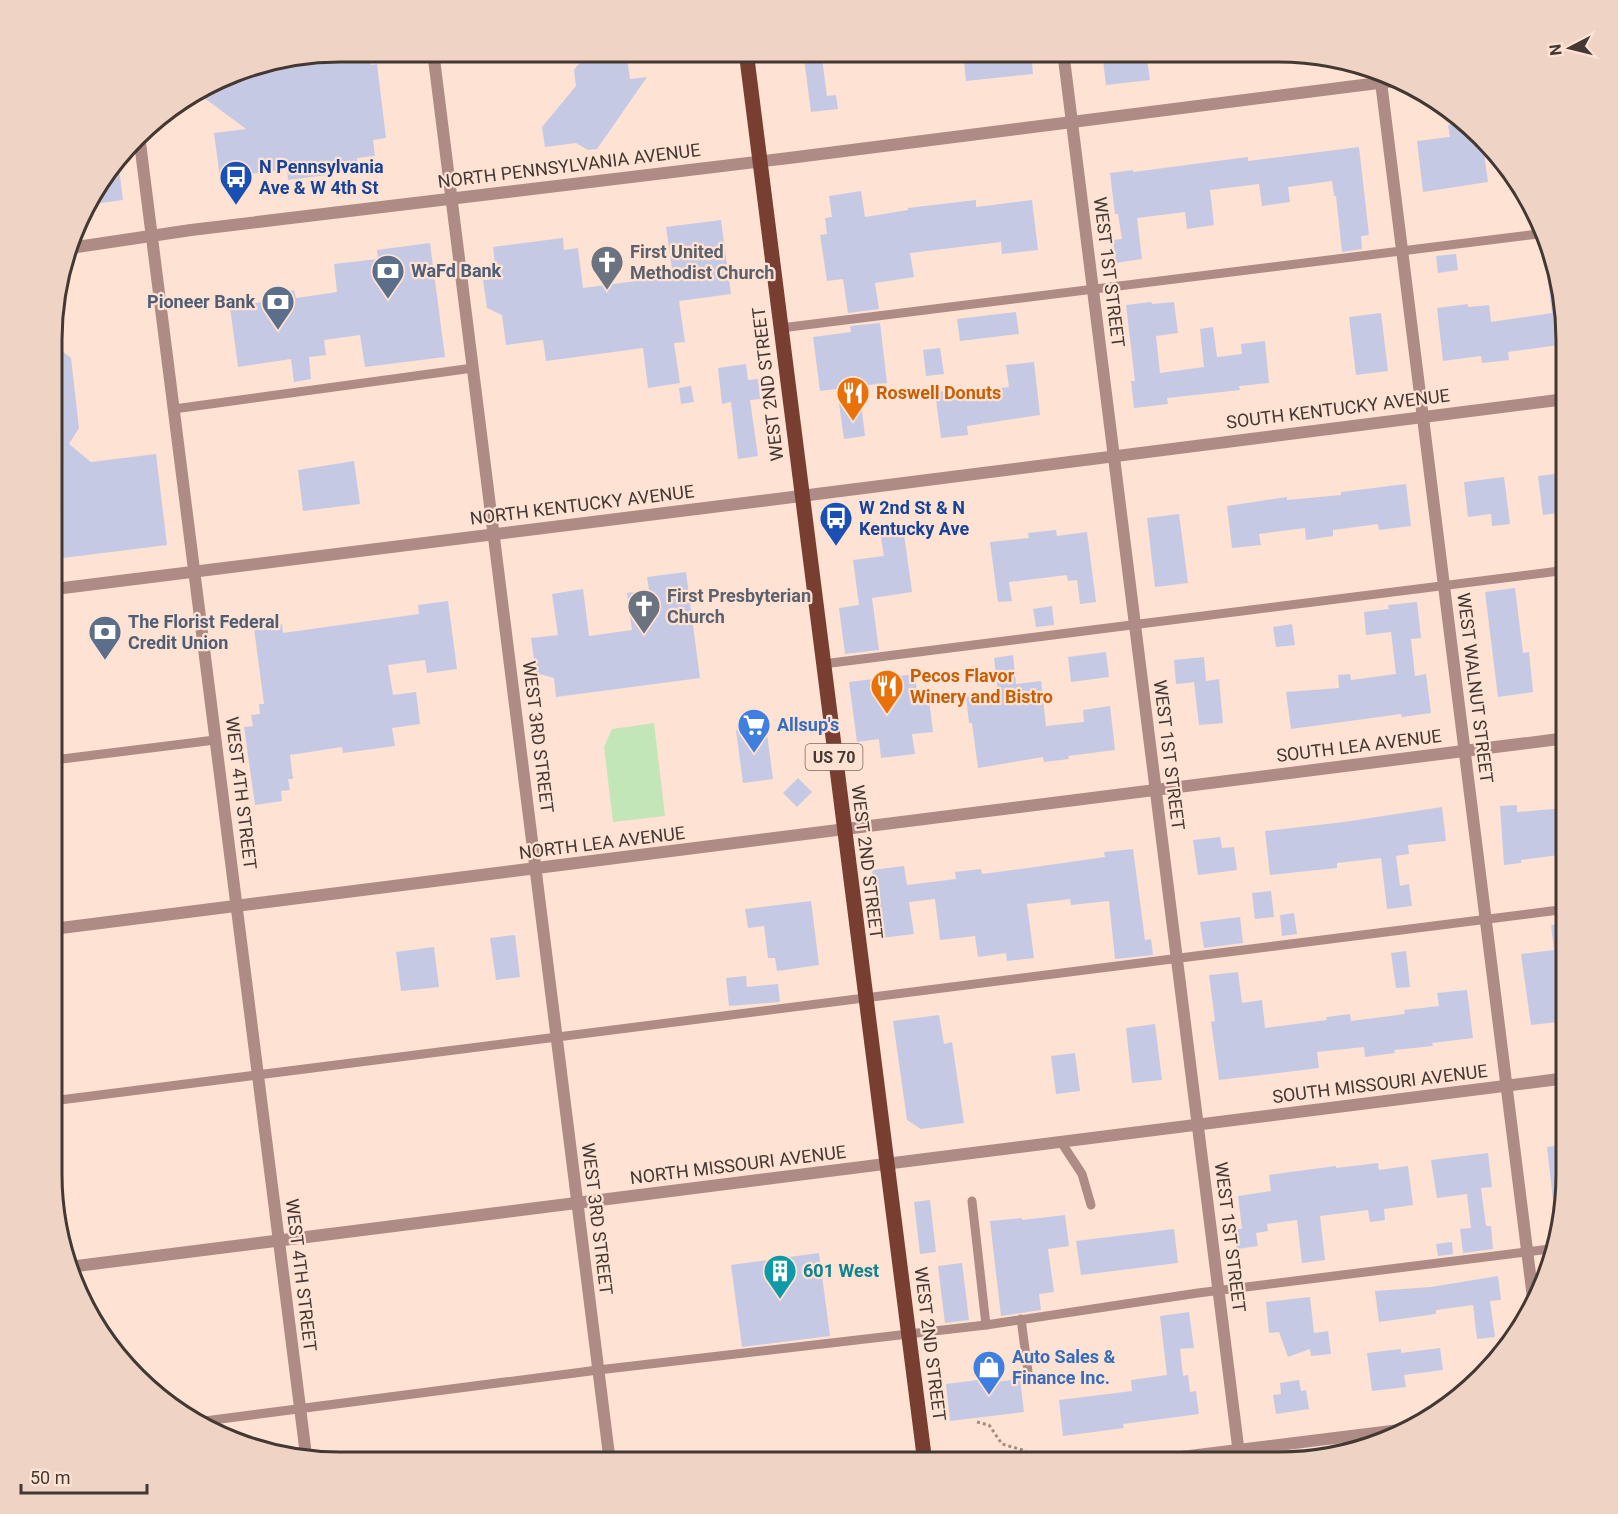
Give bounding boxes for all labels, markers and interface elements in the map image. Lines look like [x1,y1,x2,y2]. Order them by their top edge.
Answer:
north arrow [1540,18,1600,78]
text: N [1545,43,1566,57]
street label: NORTH PENNSYLVANIA AVENUE [436,139,702,192]
place label: N Pennsylvania Ave & W 4th St [259,156,384,198]
bus stop icon: N Pennsylvania Ave & W 4th St [218,159,254,206]
street label: WEST 1ST STREET [1090,196,1129,349]
place label: First United Methodist Church [630,241,774,283]
church icon: First United Methodist Church [589,244,625,291]
bank icon: WaFd Bank [370,253,406,300]
place label: WaFd Bank [411,260,502,281]
bank icon: Pioneer Bank [260,284,296,331]
place label: Pioneer Bank [147,291,255,312]
street label: WEST 2ND STREET [748,306,787,462]
restaurant icon: Roswell Donuts [835,375,871,422]
place label: Roswell Donuts [876,382,1001,403]
street label: SOUTH KENTUCKY AVENUE [1225,384,1451,433]
street label: NORTH KENTUCKY AVENUE [469,480,695,529]
place label: W 2nd St & N Kentucky Ave [859,497,969,539]
bus stop icon: W 2nd St & N Kentucky Ave [818,500,854,547]
place label: First Presbyterian Church [667,585,811,627]
church icon: First Presbyterian Church [626,588,662,635]
street label: WEST WALNUT STREET [1453,591,1498,785]
place label: The Florist Federal Credit Union [128,611,279,653]
bank icon: The Florist Federal Credit Union [87,614,123,661]
street label: WEST 3RD STREET [519,660,558,814]
place label: Pecos Flavor Winery and Bistro [910,665,1053,707]
restaurant icon: Pecos Flavor Winery and Bistro [869,668,905,715]
street label: WEST 1ST STREET [1150,679,1189,832]
supermarket icon: Allsup's [736,707,772,754]
place label: Allsup's [777,714,839,735]
street label: WEST 4TH STREET [222,715,261,871]
street label: SOUTH LEA AVENUE [1275,725,1443,766]
road number: US 70 [806,744,862,770]
street label: WEST 2ND STREET [848,784,887,940]
street label: NORTH LEA AVENUE [518,822,686,863]
street label: SOUTH MISSOURI AVENUE [1271,1060,1489,1107]
street label: NORTH MISSOURI AVENUE [629,1141,847,1188]
street label: WEST 3RD STREET [578,1142,617,1296]
street label: WEST 1ST STREET [1211,1161,1250,1314]
street label: WEST 4TH STREET [282,1197,321,1353]
building icon: 601 West [762,1253,798,1300]
place label: 601 West [803,1260,879,1281]
street label: WEST 2ND STREET [911,1266,950,1422]
place label: Auto Sales & Finance Inc. [1012,1346,1115,1388]
shop icon: Auto Sales & Finance Inc. [971,1349,1007,1396]
scale bar [21,1457,147,1495]
text: 50 m [30,1467,70,1488]

